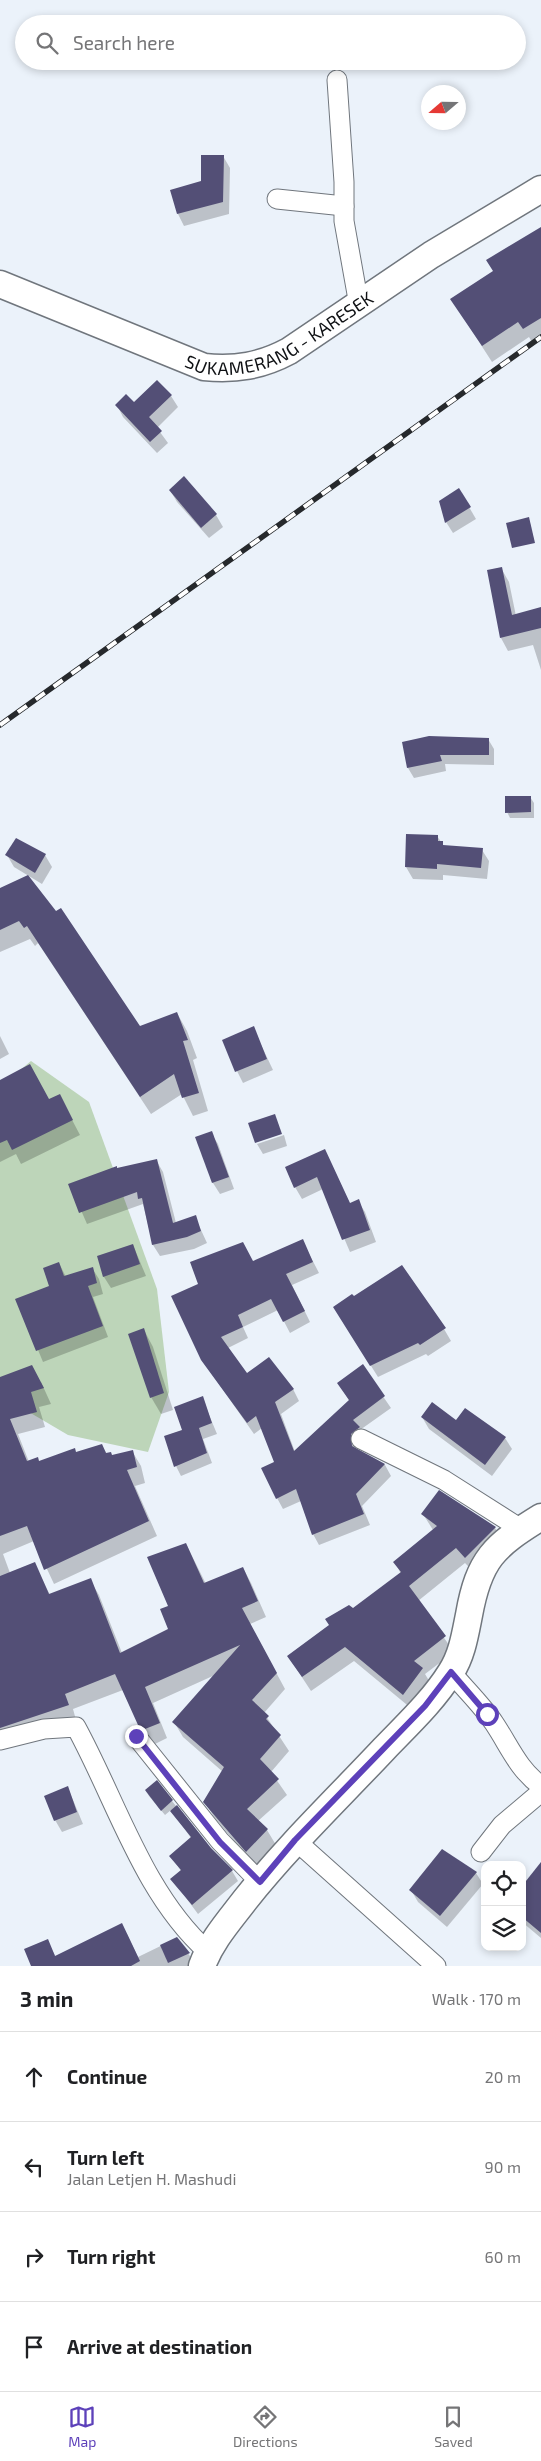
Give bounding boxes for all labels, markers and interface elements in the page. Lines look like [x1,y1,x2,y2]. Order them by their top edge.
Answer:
search box [15,15,526,70]
icon: search [33,29,61,57]
text: Search here [73,31,175,54]
north arrow [421,85,466,130]
street label: SUKAMERANG - KARESEK [182,286,377,379]
route start [476,1703,499,1726]
route end [125,1725,148,1748]
map controls [481,1861,526,1951]
button: locate [481,1861,526,1906]
button: layers [481,1906,526,1951]
text: 3 min [20,1986,73,2011]
text: Walk · 170 m [432,1989,521,2008]
icon: ahead [20,2063,48,2091]
text: Continue [67,2065,147,2088]
text: 20 m [485,2067,521,2086]
text: Turn left [67,2146,144,2169]
icon: left [20,2153,48,2181]
text: 90 m [485,2157,521,2176]
text: Jalan Letjen H. Mashudi [67,2169,236,2188]
icon: right [20,2243,48,2271]
text: Turn right [67,2245,155,2268]
text: 60 m [485,2247,521,2266]
icon: arrive [20,2333,48,2361]
text: Arrive at destination [67,2335,252,2358]
tab: Map [68,2403,96,2450]
tab: Directions [233,2403,298,2450]
tab: Saved [434,2403,473,2450]

